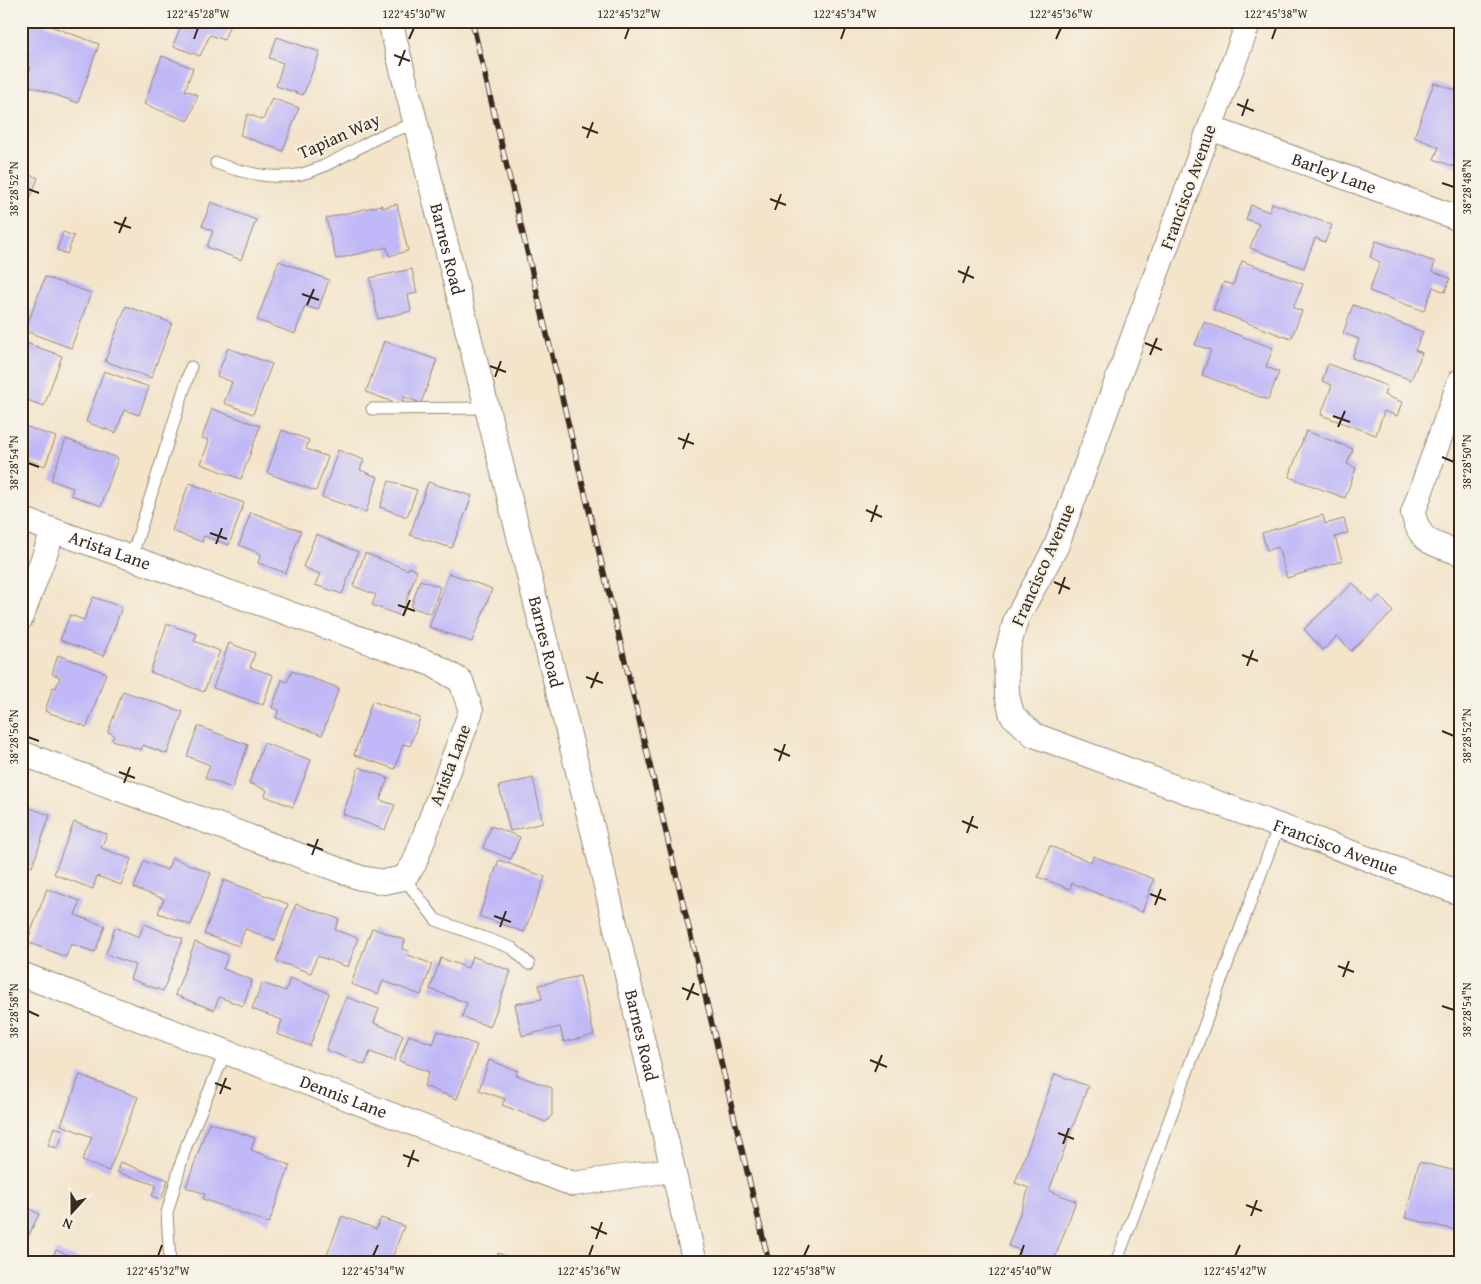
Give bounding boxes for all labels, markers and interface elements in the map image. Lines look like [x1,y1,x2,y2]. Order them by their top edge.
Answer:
text: 122°45'28"W [166,5,230,22]
text: 122°45'30"W [382,5,446,22]
text: 122°45'32"W [597,5,661,22]
text: 122°45'34"W [813,5,877,22]
text: 122°45'36"W [1029,5,1093,22]
text: 122°45'38"W [1244,5,1308,22]
street label: Tapian Way [293,105,384,166]
street label: Francisco Avenue [1152,121,1223,253]
street label: Barley Lane [1288,145,1380,200]
text: 38°28'48"N [1458,159,1475,215]
text: 38°28'52"N [5,161,22,217]
street label: Barnes Road [423,200,472,298]
text: 38°28'50"N [1458,434,1475,490]
text: 38°28'54"N [5,435,22,491]
street label: Francisco Avenue [1004,499,1082,630]
street label: Arista Lane [65,523,155,577]
street label: Barnes Road [522,593,571,691]
text: 38°28'52"N [1458,708,1475,764]
text: 38°28'56"N [5,709,22,765]
street label: Arista Lane [422,720,477,809]
street label: Francisco Avenue [1269,811,1402,882]
text: 38°28'54"N [1458,982,1475,1038]
text: 38°28'58"N [5,983,22,1039]
street label: Barnes Road [618,987,666,1084]
street label: Dennis Lane [296,1067,391,1125]
north arrow [48,1186,98,1236]
text: N [59,1213,75,1235]
text: 122°45'32"W [126,1262,190,1279]
text: 122°45'34"W [341,1262,405,1279]
text: 122°45'36"W [557,1262,621,1279]
text: 122°45'38"W [772,1262,836,1279]
text: 122°45'40"W [988,1262,1052,1279]
text: 122°45'42"W [1203,1262,1267,1279]

